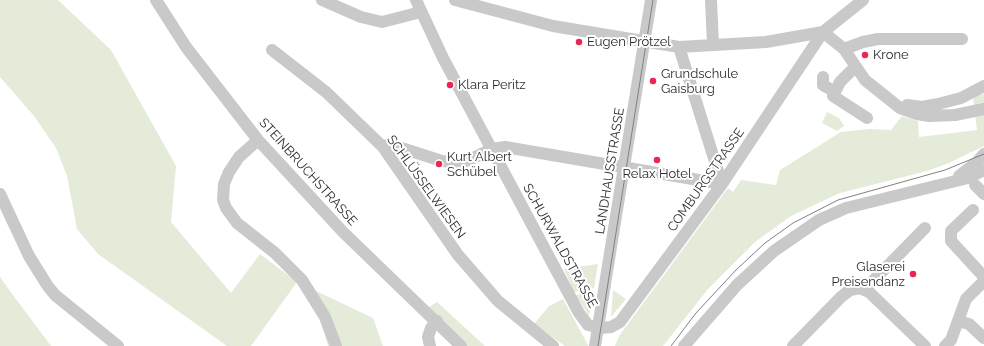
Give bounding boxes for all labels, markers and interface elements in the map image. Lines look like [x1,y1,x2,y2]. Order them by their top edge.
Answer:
place label: Eugen Prötzel [587,34,671,50]
marker: Eugen Prötzel [574,37,584,47]
place label: Krone [873,47,909,63]
marker: Krone [860,50,870,60]
place label: Grundschule Gaisburg [661,66,738,97]
marker: Grundschule Gaisburg [648,76,658,86]
place label: Klara Peritz [458,77,526,93]
marker: Klara Peritz [445,80,455,90]
street label: LANDHAUSSTRASSE [592,107,628,235]
street label: STEINBRUCHSTRASSE [256,115,360,229]
street label: COMBURGSTRASSE [664,125,748,235]
street label: SCHLÜSSELWIESEN [383,132,469,242]
place label: Kurt Albert Schübel [447,149,512,180]
marker: Relax Hotel [652,155,662,165]
marker: Kurt Albert Schübel [434,159,444,169]
place label: Relax Hotel [623,166,691,182]
street label: SCHURWALDSTRASSE [519,181,601,311]
place label: Glaserei Preisendanz [831,259,905,290]
marker: Glaserei Preisendanz [908,269,918,279]

